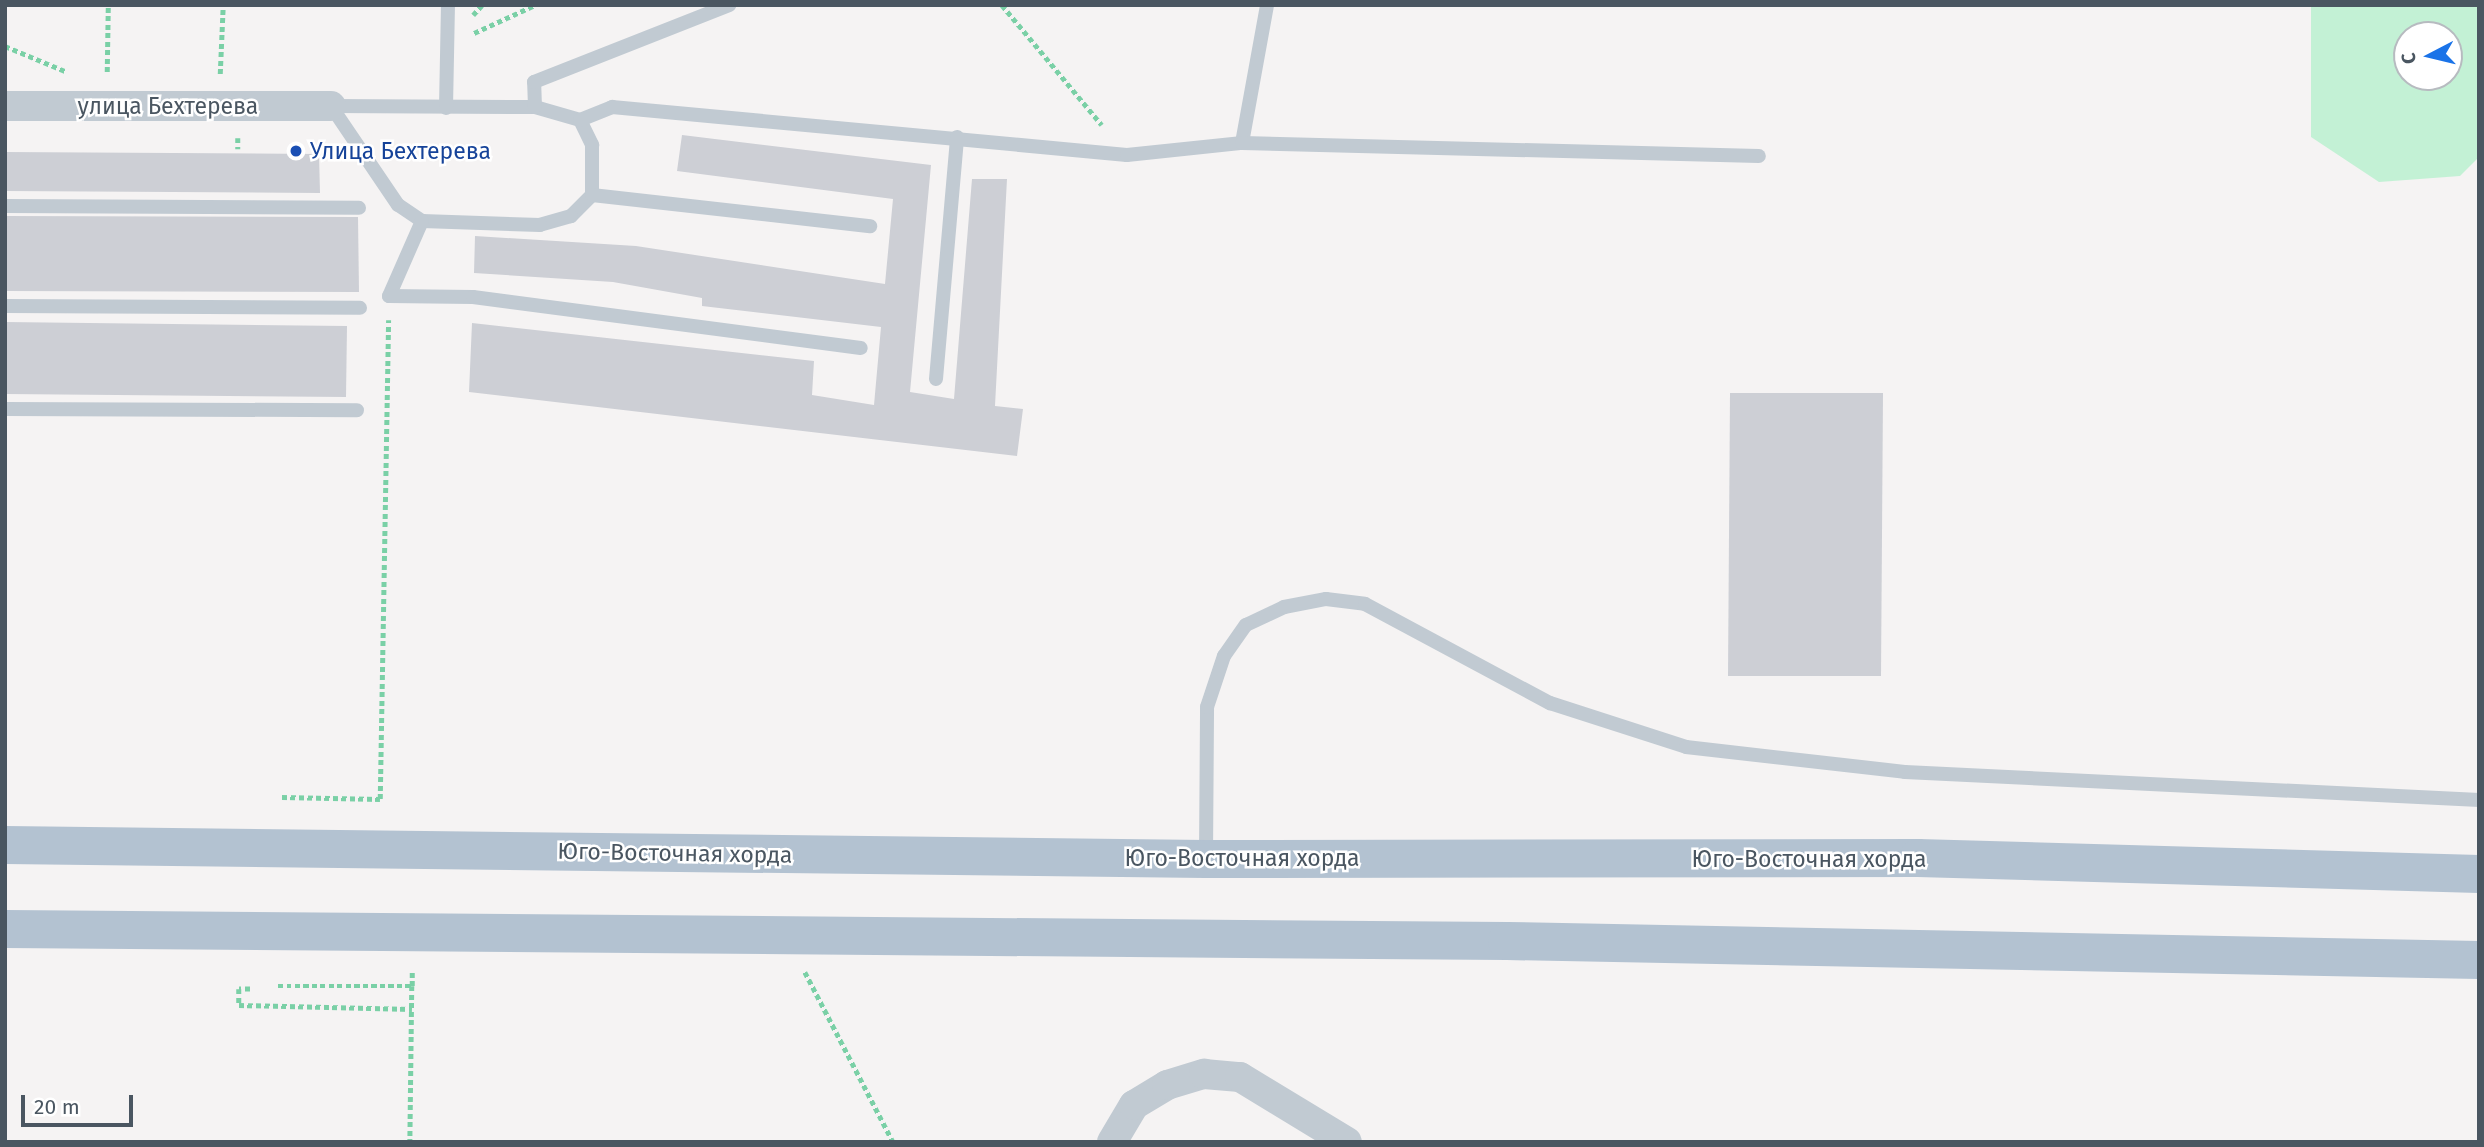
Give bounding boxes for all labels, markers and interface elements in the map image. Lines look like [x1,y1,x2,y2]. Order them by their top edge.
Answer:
north arrow [2393,21,2463,91]
text: С [2397,52,2421,65]
street label: улица Бехтерева [78,92,258,120]
place label: Улица Бехтерева [310,137,491,165]
marker: Улица Бехтерева [288,143,304,159]
street label: Юго-Восточная хорда [557,837,793,869]
street label: Юго-Восточная хорда [1124,844,1360,872]
street label: Юго-Восточная хорда [1691,845,1927,873]
scale bar [24,1080,136,1124]
text: 20 m [34,1094,80,1120]

